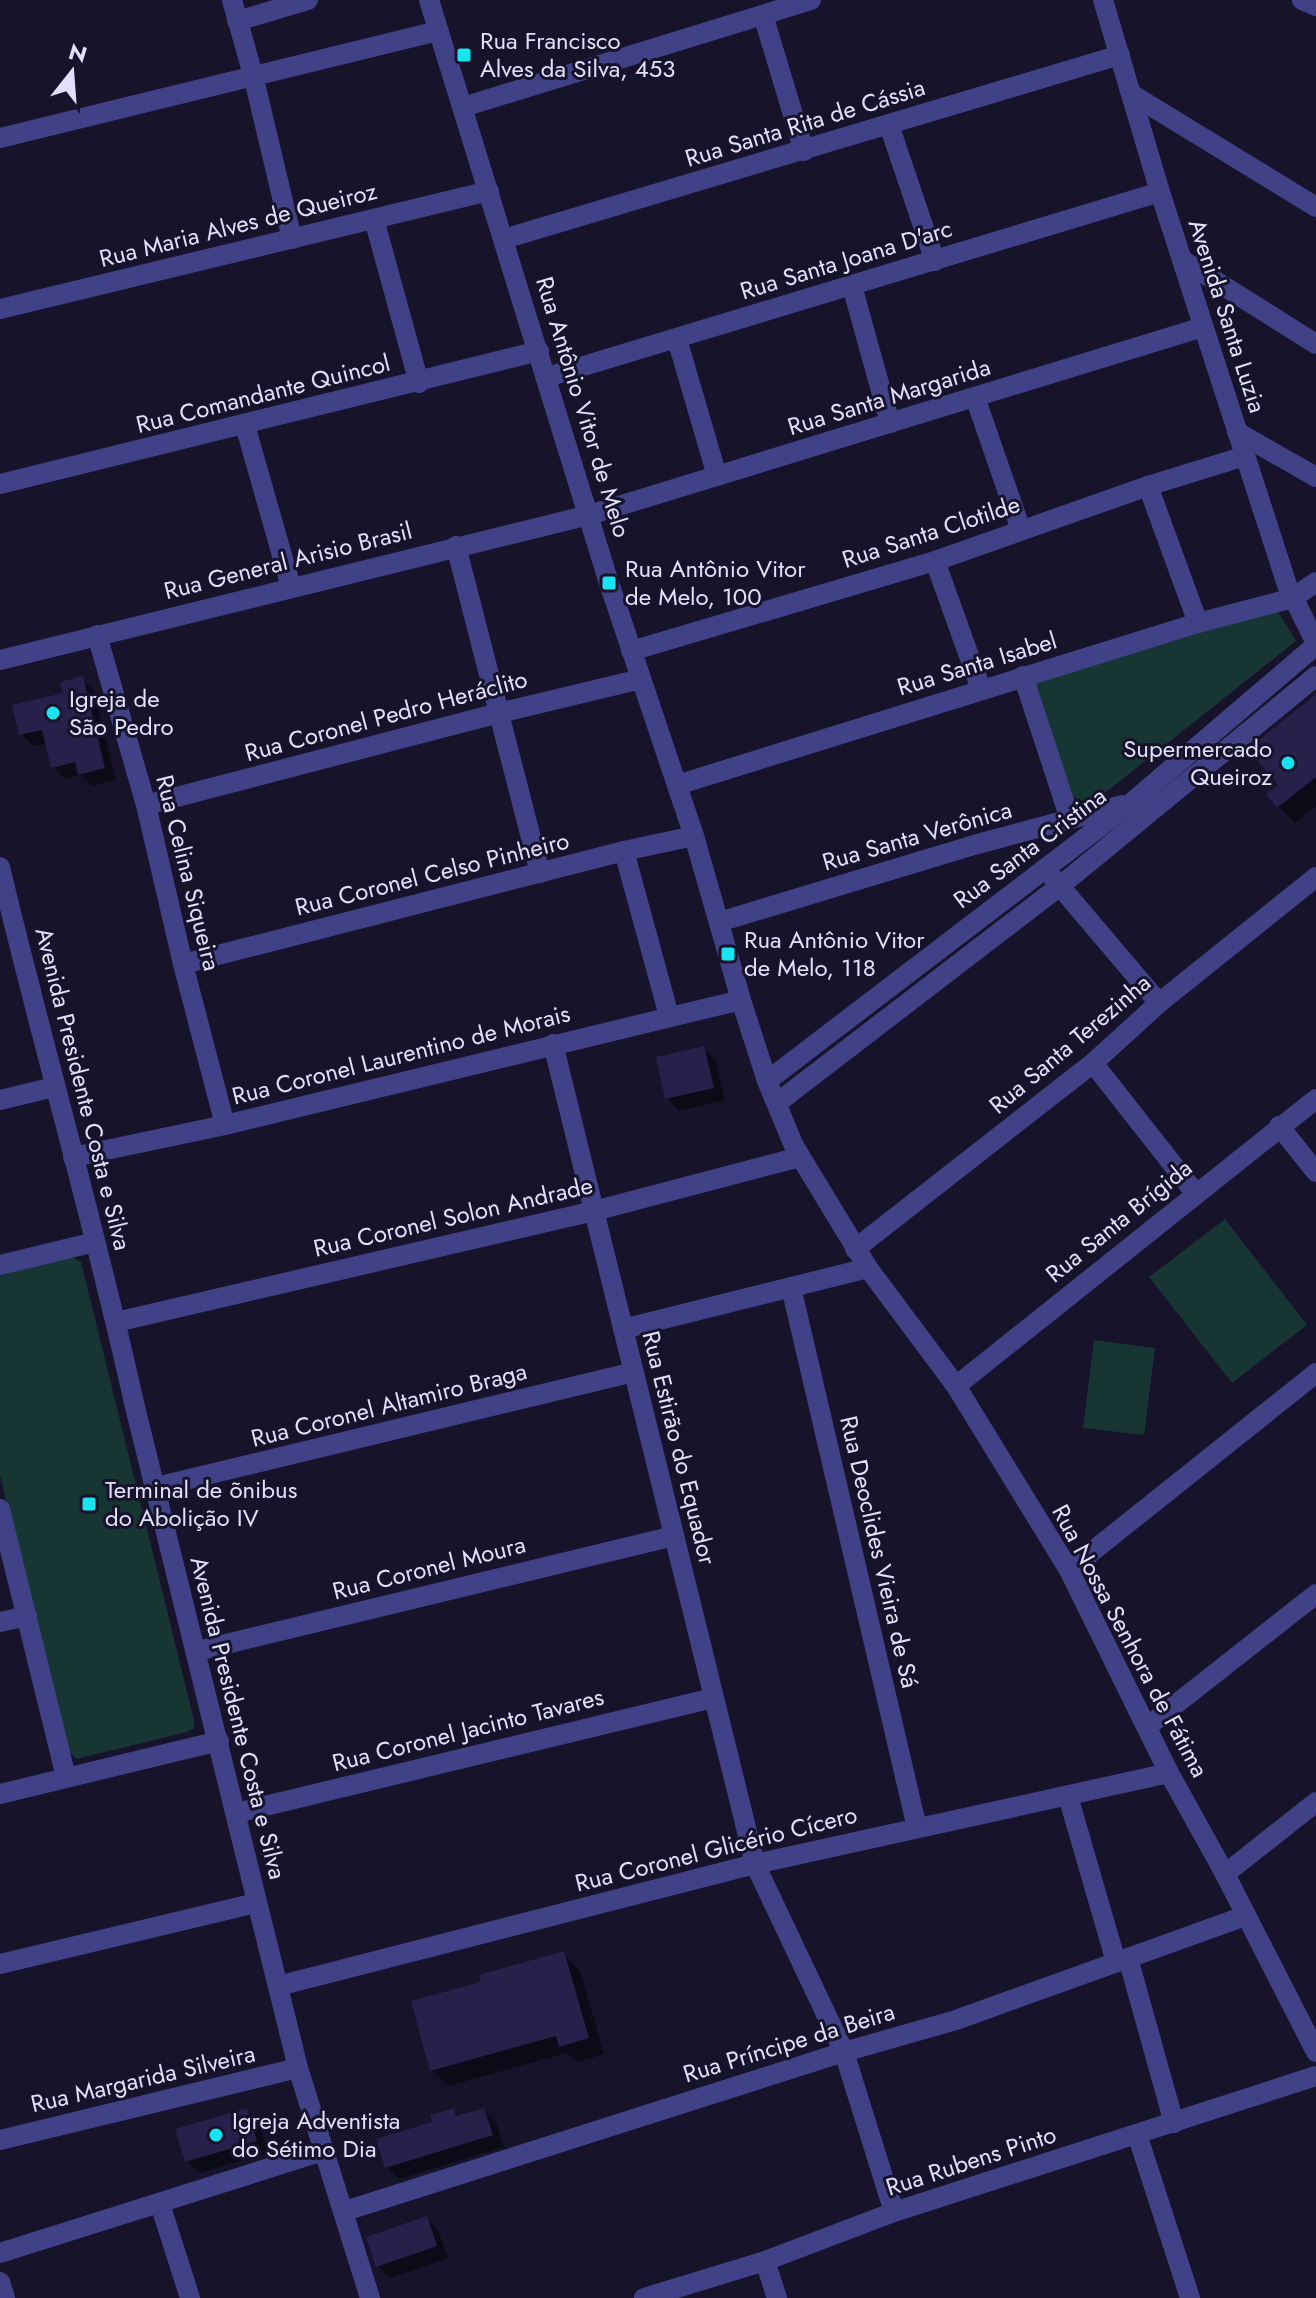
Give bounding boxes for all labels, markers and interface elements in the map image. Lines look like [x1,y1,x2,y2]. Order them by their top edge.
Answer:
place label: Rua Francisco Alves da Silva, 453 [480,23,675,86]
north arrow [32,32,112,112]
text: N [65,35,91,71]
marker: Rua Francisco Alves da Silva, 453 [455,46,473,64]
street label: Rua Santa Rita de Cássia [681,69,929,176]
street label: Rua Maria Alves de Queiroz [95,173,380,276]
street label: Rua Santa Joana D'arc [736,211,956,308]
street label: Avenida Santa Luzia [1180,214,1275,417]
street label: Rua Antônio Vitor de Melo [527,272,640,542]
street label: Rua Comandante Quincol [132,345,394,442]
street label: Rua Santa Margarida [783,349,995,444]
street label: Rua Santa Clotilde [837,486,1024,577]
street label: Rua General Arisio Brasil [160,513,415,608]
place label: Rua Antônio Vitor de Melo, 100 [625,551,806,614]
marker: Rua Antônio Vitor de Melo, 100 [600,574,618,592]
street label: Rua Santa Isabel [893,623,1061,704]
street label: Rua Coronel Pedro Heráclito [241,661,531,770]
place label: Igreja de São Pedro [69,681,174,744]
marker: Igreja de São Pedro [44,704,62,722]
place label: Supermercado Queiroz [1123,731,1272,794]
marker: Supermercado Queiroz [1279,754,1297,772]
street label: Rua Celina Siqueira [147,771,230,975]
street label: Rua Santa Cristina [946,778,1113,917]
street label: Rua Santa Verônica [818,792,1016,879]
street label: Rua Coronel Celso Pinheiro [291,822,573,925]
place label: Rua Antônio Vitor de Melo, 118 [744,922,925,985]
street label: Avenida Presidente Costa e Silva [26,924,141,1254]
marker: Rua Antônio Vitor de Melo, 118 [719,945,737,963]
street label: Rua Santa Terezinha [981,965,1158,1122]
street label: Rua Coronel Laurentino de Morais [228,996,574,1113]
street label: Rua Santa Brígida [1038,1151,1199,1291]
street label: Rua Coronel Solon Andrade [310,1167,596,1266]
street label: Rua Estirão do Equador [633,1327,726,1569]
street label: Rua Coronel Altamiro Braga [247,1353,531,1456]
street label: Rua Deoclides Vieira de Sá [831,1412,928,1691]
place label: Terminal de õnibus do Abolição IV [105,1472,297,1535]
marker: Terminal de õnibus do Abolição IV [80,1495,98,1513]
street label: Rua Nossa Senhora de Fátima [1044,1498,1217,1783]
street label: Rua Coronel Moura [329,1527,529,1608]
street label: Avenida Presidente Costa e Silva [181,1553,296,1883]
street label: Rua Coronel Jacinto Tavares [328,1679,607,1780]
street label: Rua Coronel Glicério Cícero [571,1797,861,1901]
street label: Rua Príncipe da Beira [679,1994,899,2091]
street label: Rua Margarida Silveira [27,2036,259,2121]
place label: Igreja Adventista do Sétimo Dia [232,2103,400,2166]
street label: Rua Rubens Pinto [881,2117,1061,2205]
marker: Igreja Adventista do Sétimo Dia [207,2126,225,2144]

